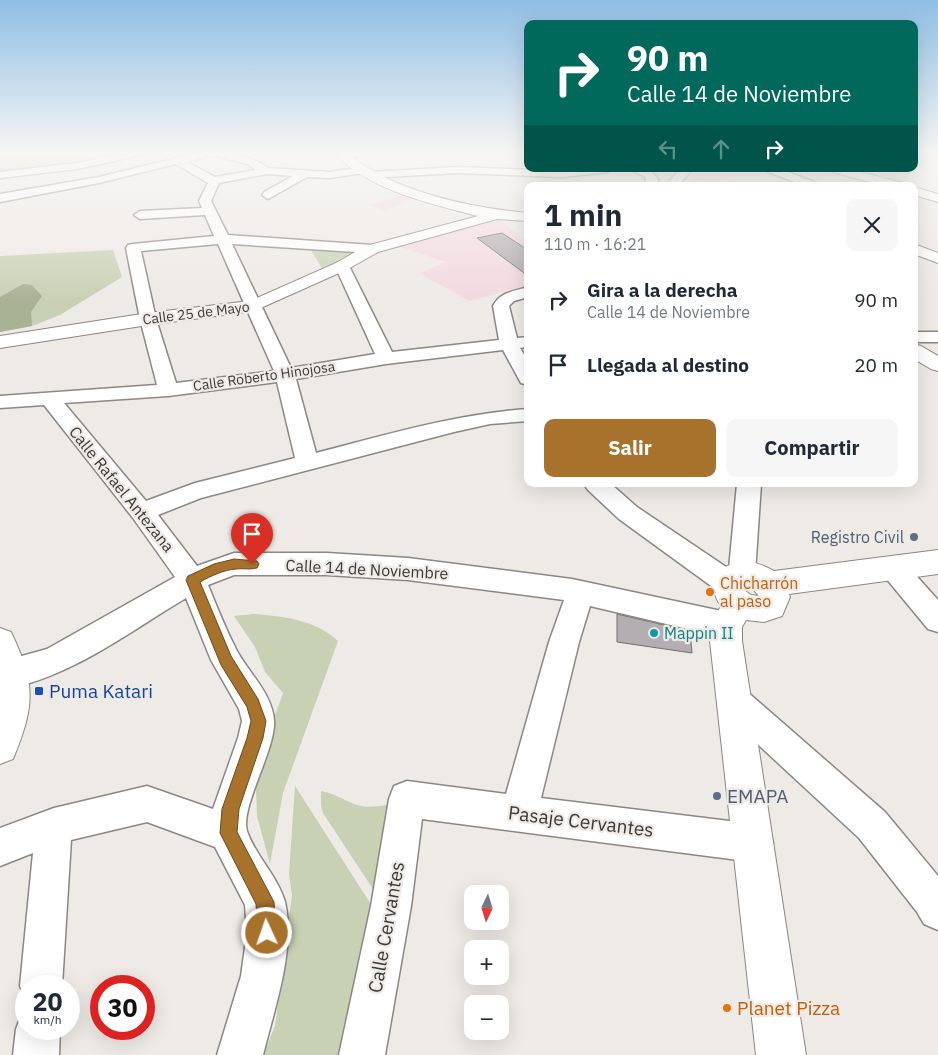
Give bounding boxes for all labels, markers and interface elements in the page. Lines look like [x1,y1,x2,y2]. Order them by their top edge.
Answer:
text: 90 m [627,35,709,81]
icon: right [544,40,609,105]
text: Calle 14 de Noviembre [627,79,851,108]
icon: left [654,135,682,163]
icon: ahead [707,135,735,163]
icon: right [760,135,788,163]
text: 1 min [544,195,622,234]
button: close [846,199,898,251]
text: 110 m · 16:21 [544,234,646,254]
text: Gira a la derecha [587,278,738,302]
icon: right [544,286,572,314]
text: 90 m [854,288,898,312]
street label: Calle 25 de Mayo [142,298,251,328]
text: Calle 14 de Noviembre [587,302,750,322]
icon: arrive [544,351,572,379]
text: Llegada al destino [587,353,749,377]
text: 20 m [854,353,898,377]
street label: Calle Roberto Hinojosa [192,357,337,395]
button: Salir [544,419,716,477]
button: Compartir [726,419,898,477]
street label: Calle Rafael Antezana [65,422,179,556]
pin [231,513,273,564]
icon: arrive [238,520,266,548]
place label: Registro Civil [811,527,904,547]
marker: Registro Civil [908,531,920,543]
street label: Calle 14 de Noviembre [285,555,449,583]
place label: Chicharrón al paso [720,573,798,611]
marker: Chicharrón al paso [704,586,716,598]
place label: Mappin II [664,623,734,643]
marker: Mappin II [648,627,660,639]
place label: Puma Katari [49,679,153,703]
marker: Puma Katari [33,685,45,697]
place label: EMAPA [727,784,789,808]
marker: EMAPA [711,790,723,802]
street label: Pasaje Cervantes [507,800,655,842]
street label: Calle Cervantes [363,859,409,995]
north arrow [464,885,509,930]
map controls [464,885,509,1040]
position arrow [240,906,292,958]
button: + [464,940,509,985]
speed limit sign: 30 [90,975,155,1040]
text: 20 [32,985,63,1018]
button: − [464,995,509,1040]
place label: Planet Pizza [737,996,840,1020]
marker: Planet Pizza [721,1002,733,1014]
text: km/h [33,1012,62,1027]

